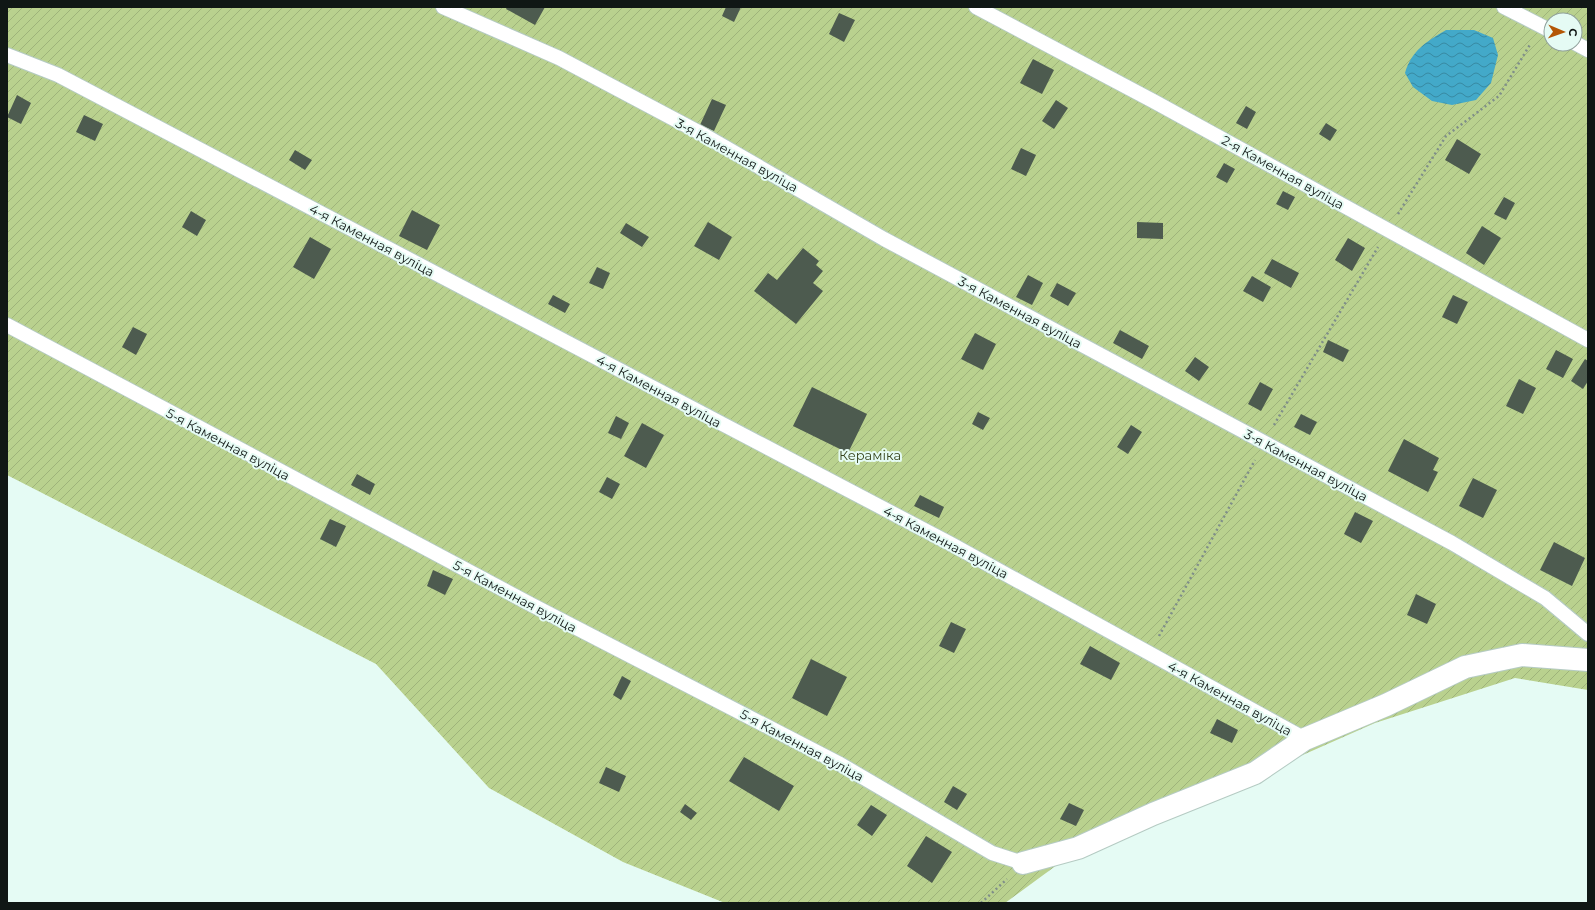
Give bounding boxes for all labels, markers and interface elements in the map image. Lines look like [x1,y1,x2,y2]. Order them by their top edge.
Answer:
north arrow [1543,12,1583,52]
text: С [1566,28,1580,37]
street label: 3-я Каменная вуліца [673,115,801,195]
street label: 2-я Каменная вуліца [1219,132,1347,212]
street label: 4-я Каменная вуліца [307,200,437,280]
street label: 3-я Каменная вуліца [955,273,1085,351]
street label: 4-я Каменная вуліца [594,351,724,431]
street label: 5-я Каменная вуліца [163,405,293,483]
street label: 3-я Каменная вуліца [1241,426,1371,504]
park label: Кераміка [839,447,901,463]
street label: 4-я Каменная вуліца [881,502,1011,582]
street label: 5-я Каменная вуліца [450,557,580,635]
street label: 4-я Каменная вуліца [1165,657,1295,739]
street label: 5-я Каменная вуліца [737,706,867,784]

